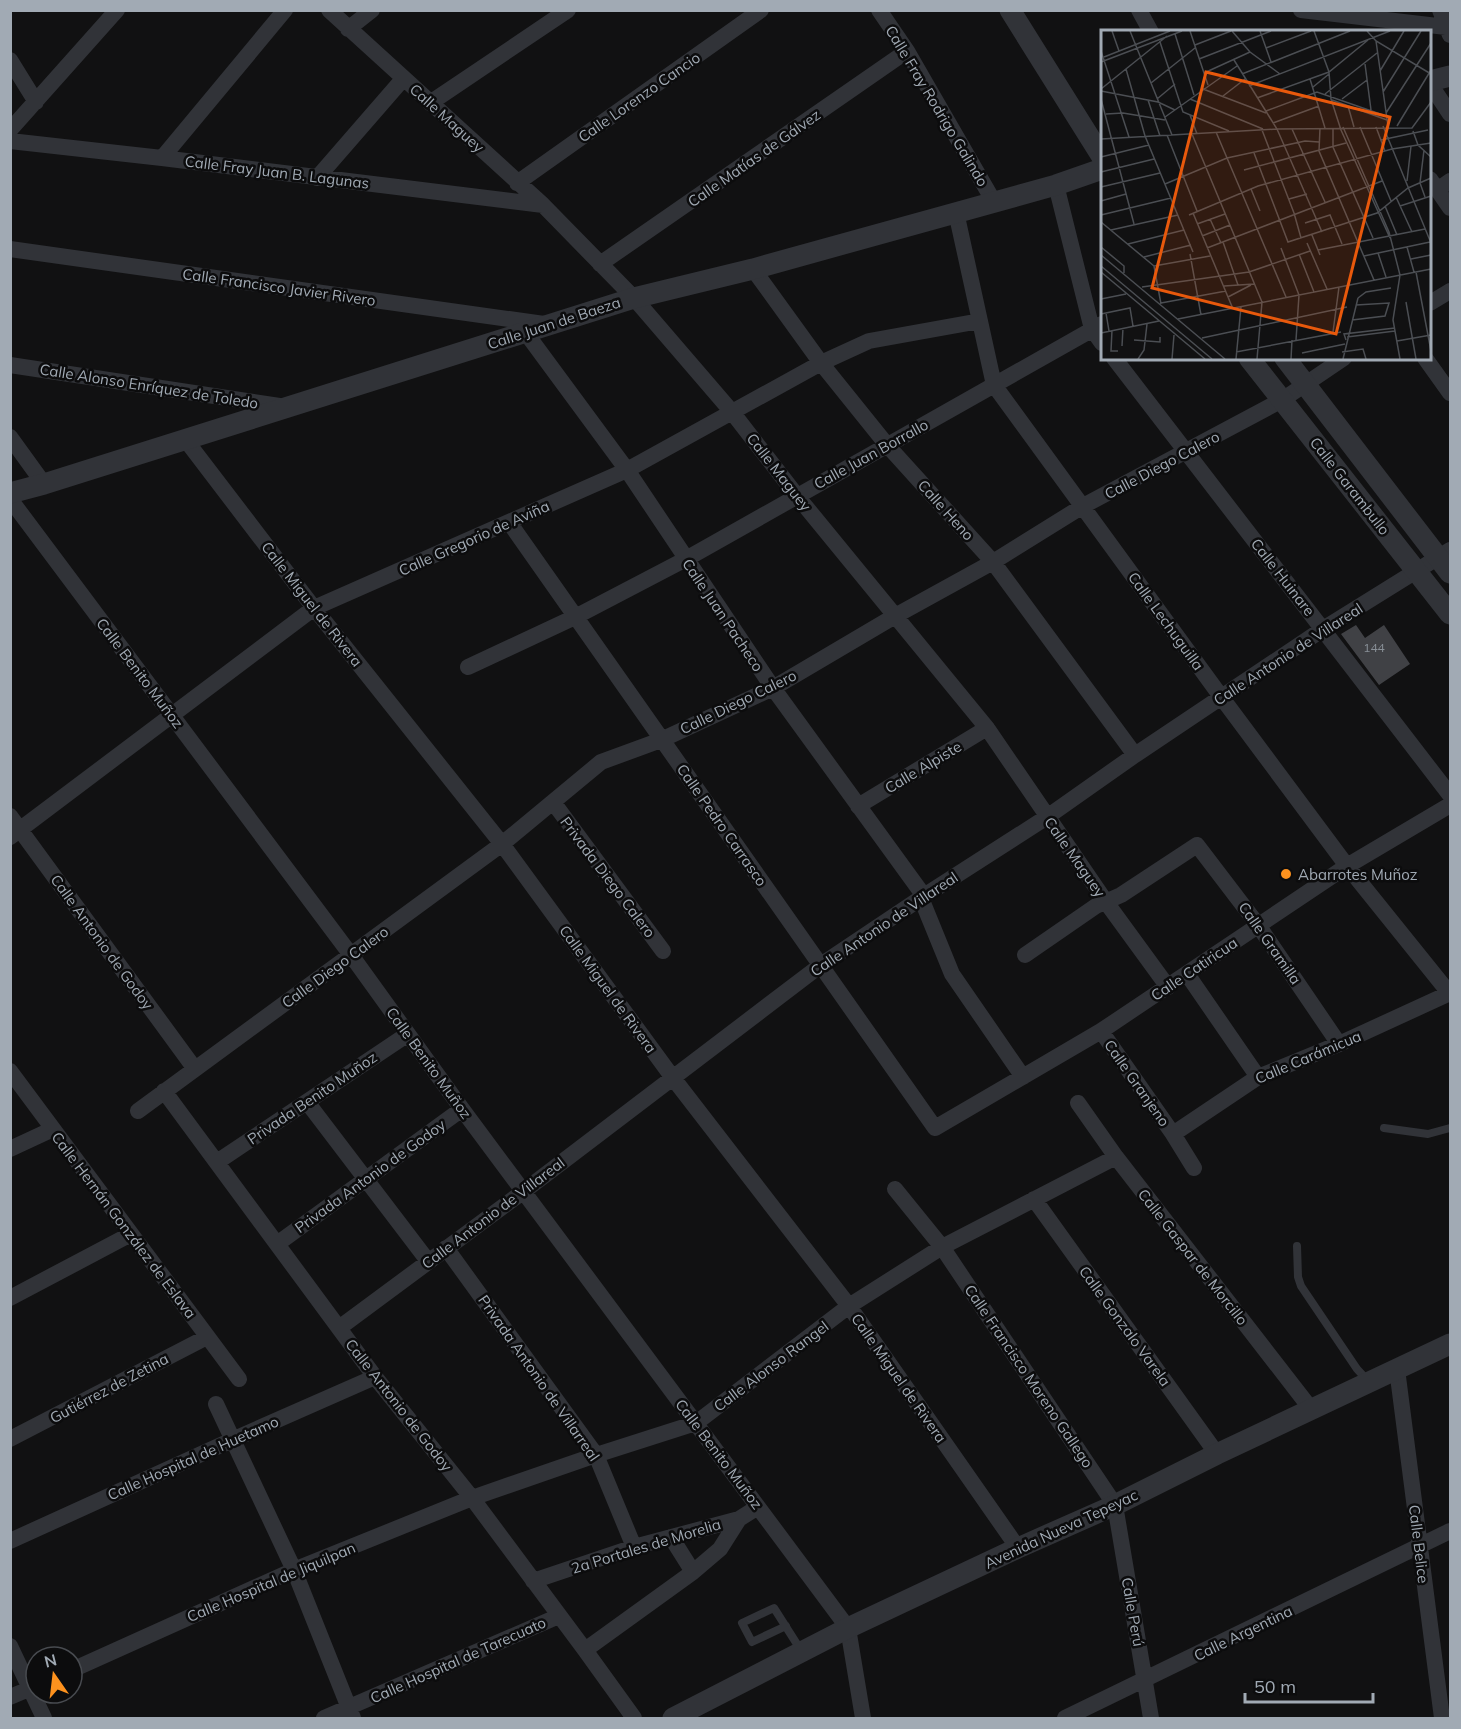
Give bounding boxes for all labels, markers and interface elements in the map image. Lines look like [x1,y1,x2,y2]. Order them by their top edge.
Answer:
street label: Calle Fray Rodrigo Galindo [881,22,993,190]
inset map [1101,30,1431,360]
street label: Calle Lorenzo Cancio [574,48,704,146]
street label: Calle Maguey [406,80,488,156]
street label: Calle Matías de Gálvez [684,105,824,211]
street label: Calle Fray Juan B. Lagunas [184,151,370,193]
street label: Calle Francisco Javier Rivero [181,264,377,310]
street label: Calle Juan de Baeza [485,293,623,353]
street label: Calle Alonso Enríquez de Toledo [38,359,260,413]
street label: Calle Juan Borrallo [811,415,931,493]
street label: Calle Diego Calero [1101,427,1223,503]
street label: Calle Maguey [743,429,815,515]
street label: Calle Garambullo [1306,433,1394,539]
street label: Calle Heno [914,476,978,544]
street label: Calle Gregorio de Aviña [396,496,552,580]
street label: Calle Huinare [1247,534,1319,620]
street label: Calle Miguel de Rivera [257,538,367,670]
street label: Calle Juan Pacheco [678,555,768,675]
street label: Calle Lechuguilla [1124,568,1208,674]
street label: Calle Antonio de Villareal [1210,599,1366,709]
street label: Calle Benito Muñoz [92,614,188,732]
house number: 144 [1363,640,1385,655]
street label: Calle Diego Calero [677,666,799,738]
street label: Calle Alpiste [881,737,965,797]
street label: Calle Pedro Carrasco [673,760,771,890]
street label: Privada Diego Calero [556,813,660,941]
street label: Calle Maguey [1040,813,1110,901]
place label: Abarrotes Muñoz [1298,865,1418,884]
street label: Calle Antonio de Villareal [807,867,961,981]
marker: Abarrotes Muñoz [1279,867,1293,881]
street label: Calle Antonio de Godoy [47,871,158,1013]
street label: Calle Gramilla [1235,898,1305,988]
street label: Calle Miguel de Rivera [555,921,661,1057]
street label: Calle Diego Calero [278,922,392,1012]
street label: Calle Catiricua [1147,933,1241,1005]
street label: Calle Benito Muñoz [382,1004,476,1123]
street label: Calle Carámicua [1252,1026,1364,1088]
street label: Calle Granjeno [1100,1036,1174,1130]
street label: Privada Benito Muñoz [244,1047,381,1148]
street label: Privada Antonio de Godoy [291,1115,449,1237]
street label: Calle Hernán González de Eslava [48,1128,200,1322]
street label: Calle Antonio de Villareal [418,1153,568,1273]
street label: Calle Gaspar de Morcillo [1134,1185,1252,1329]
street label: Calle Gonzalo Varela [1075,1262,1175,1390]
street label: Calle Francisco Moreno Gallego [960,1281,1098,1471]
street label: Privada Antonio de Villarreal [474,1291,604,1465]
street label: Calle Miguel de Rivera [847,1310,951,1446]
street label: Calle Alonso Rangel [710,1317,832,1415]
street label: Calle Antonio de Godoy [341,1335,457,1475]
street label: Gutiérrez de Zetina [46,1349,172,1427]
street label: Calle Benito Muñoz [671,1395,767,1513]
street label: Calle Hospital de Huetamo [104,1412,282,1504]
street label: Avenida Nueva Tepeyac [981,1485,1141,1573]
street label: Calle Belice [1405,1504,1433,1584]
street label: 2a Portales de Morelia [569,1514,723,1578]
street label: Calle Hospital de Jiquilpan [184,1538,358,1626]
street label: Calle Perú [1118,1576,1148,1648]
street label: Calle Argentina [1191,1601,1295,1665]
street label: Calle Hospital de Tarecuato [367,1613,549,1707]
north arrow [24,1645,84,1705]
text: N [42,1649,59,1672]
scale bar [1245,1666,1372,1704]
text: 50 m [1254,1675,1296,1698]

